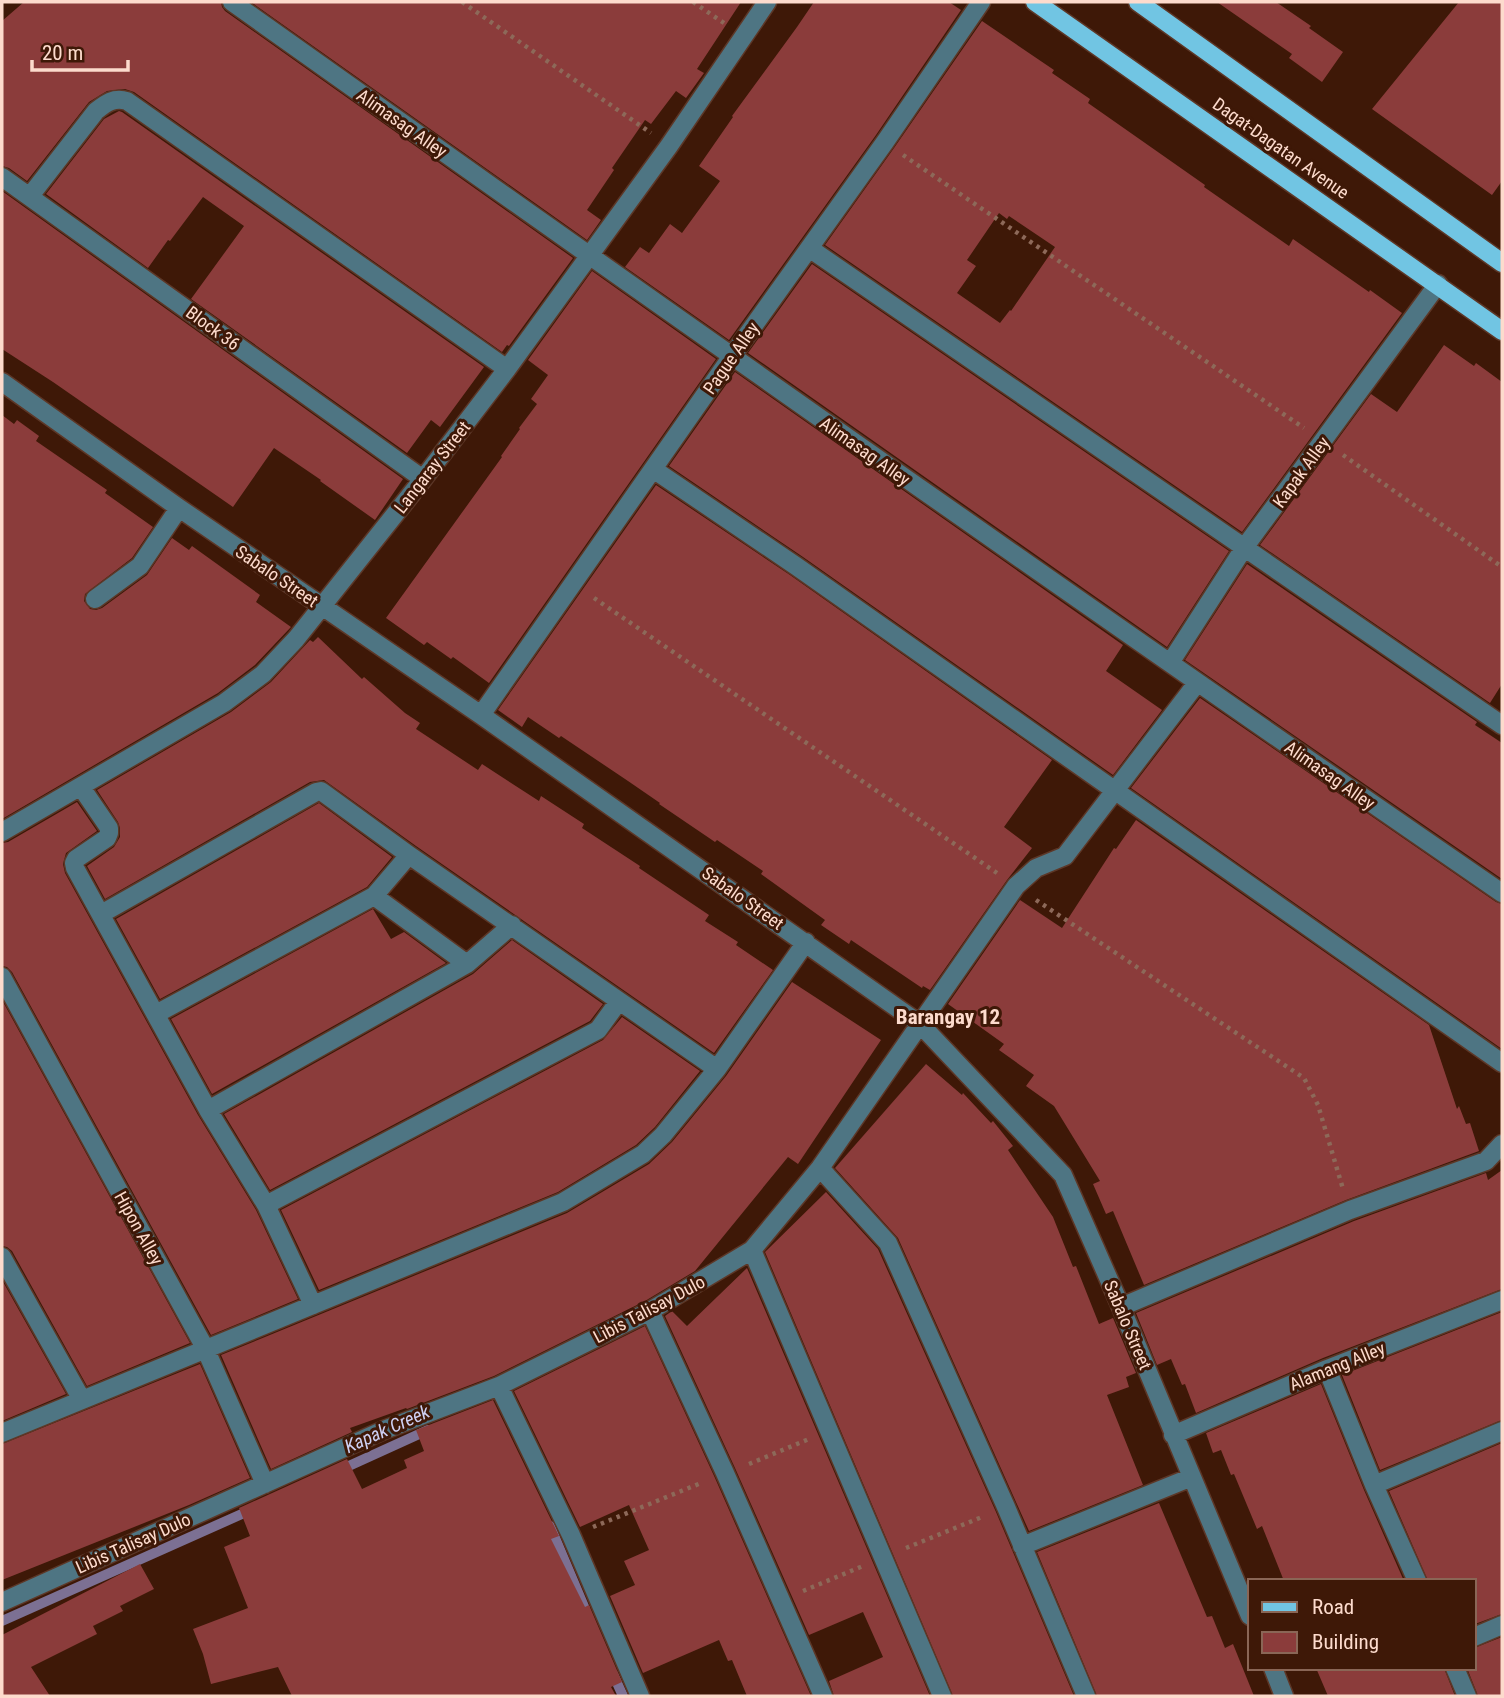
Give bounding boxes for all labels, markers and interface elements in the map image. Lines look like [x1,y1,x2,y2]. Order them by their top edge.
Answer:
scale bar [32,28,128,72]
text: 20 m [42,41,83,65]
street label: Alimasag Alley [353,84,451,162]
street label: Dagat-Dagatan Avenue [1209,93,1353,203]
street label: Block 36 [182,301,244,355]
street label: Pague Alley [699,318,764,398]
street label: Alimasag Alley [816,412,914,490]
street label: Langaray Street [390,417,474,517]
street label: Kapak Alley [1268,432,1334,512]
street label: Sabalo Street [232,541,322,611]
street label: Alimasag Alley [1281,736,1379,814]
street label: Sabalo Street [698,862,788,934]
district label: Barangay 12 [896,1005,1000,1029]
street label: Hipon Alley [110,1188,168,1269]
street label: Libis Talisay Dulo [590,1271,708,1347]
street label: Sabalo Street [1100,1277,1156,1373]
street label: Alamang Alley [1286,1337,1388,1395]
water label: Kapak Creek [341,1400,434,1458]
street label: Libis Talisay Dulo [72,1508,194,1578]
legend [1248,1579,1476,1670]
text: Road [1312,1595,1354,1619]
text: Building [1312,1630,1379,1654]

